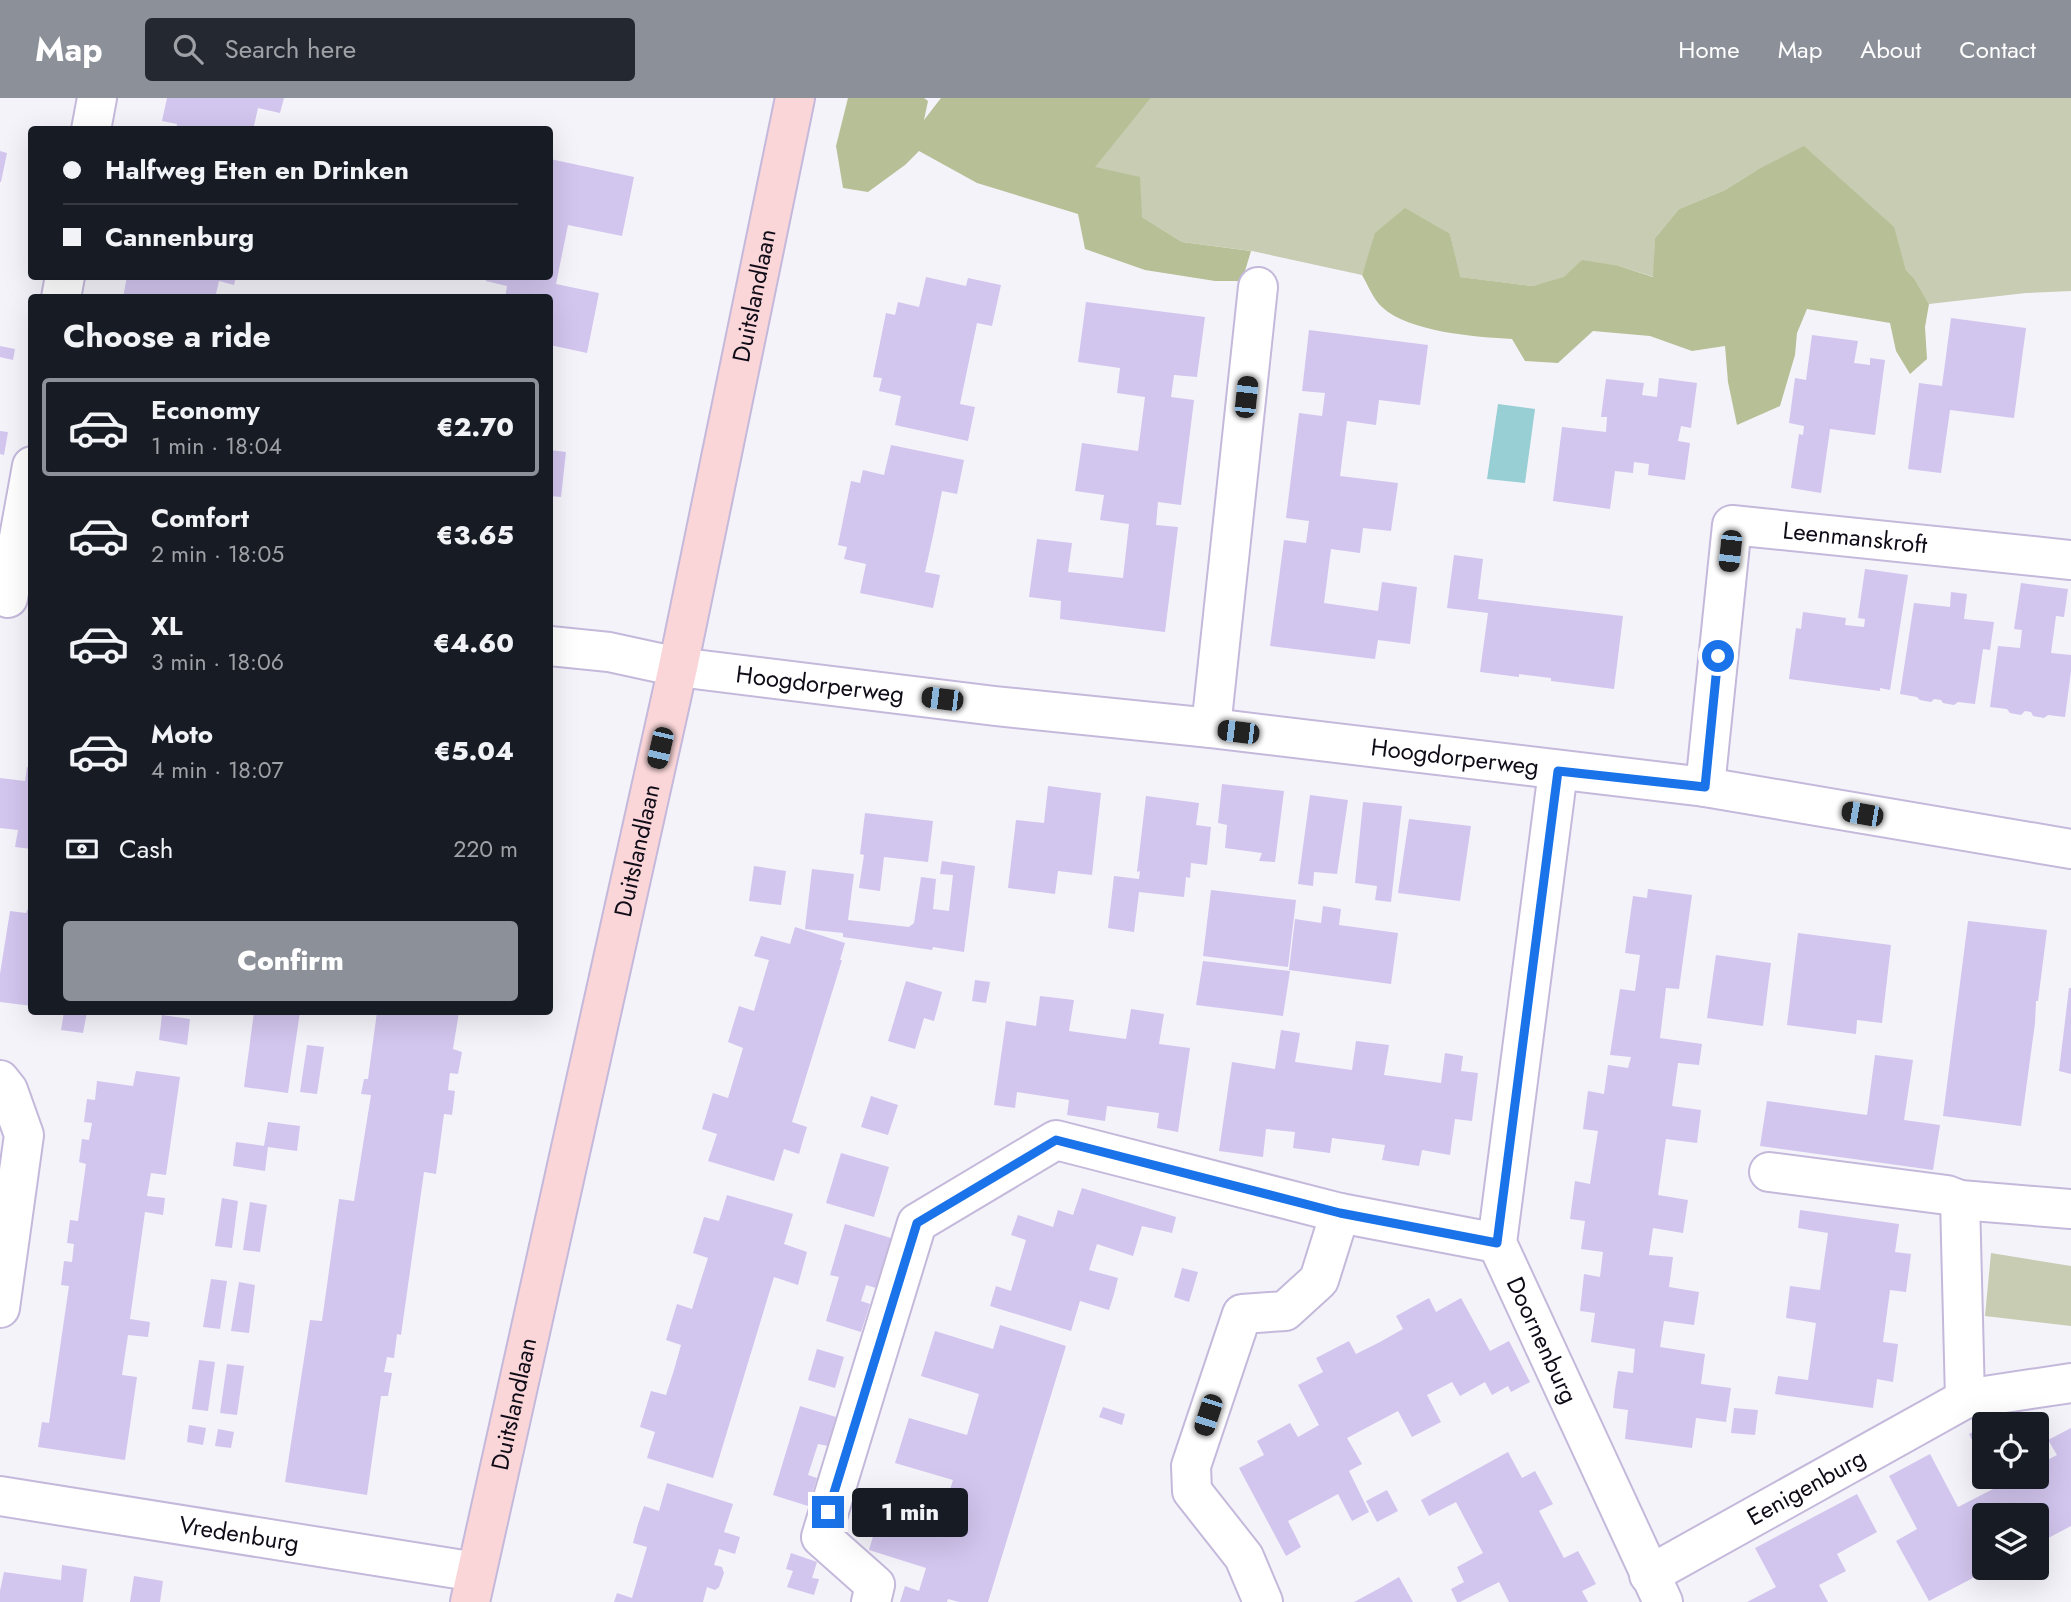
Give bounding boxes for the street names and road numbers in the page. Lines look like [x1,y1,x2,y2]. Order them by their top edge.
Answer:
street label: Duitslandlaan [723,226,785,365]
street label: Leenmanskroft [1781,512,1929,562]
street label: Hoogdorperweg [734,656,906,712]
street label: Hoogdorperweg [1369,729,1541,784]
street label: Duitslandlaan [605,780,668,920]
street label: Doornenburg [1498,1271,1587,1409]
street label: Duitslandlaan [482,1334,545,1474]
street label: Eenigenburg [1740,1440,1872,1534]
street label: Vredenburg [177,1507,302,1560]

